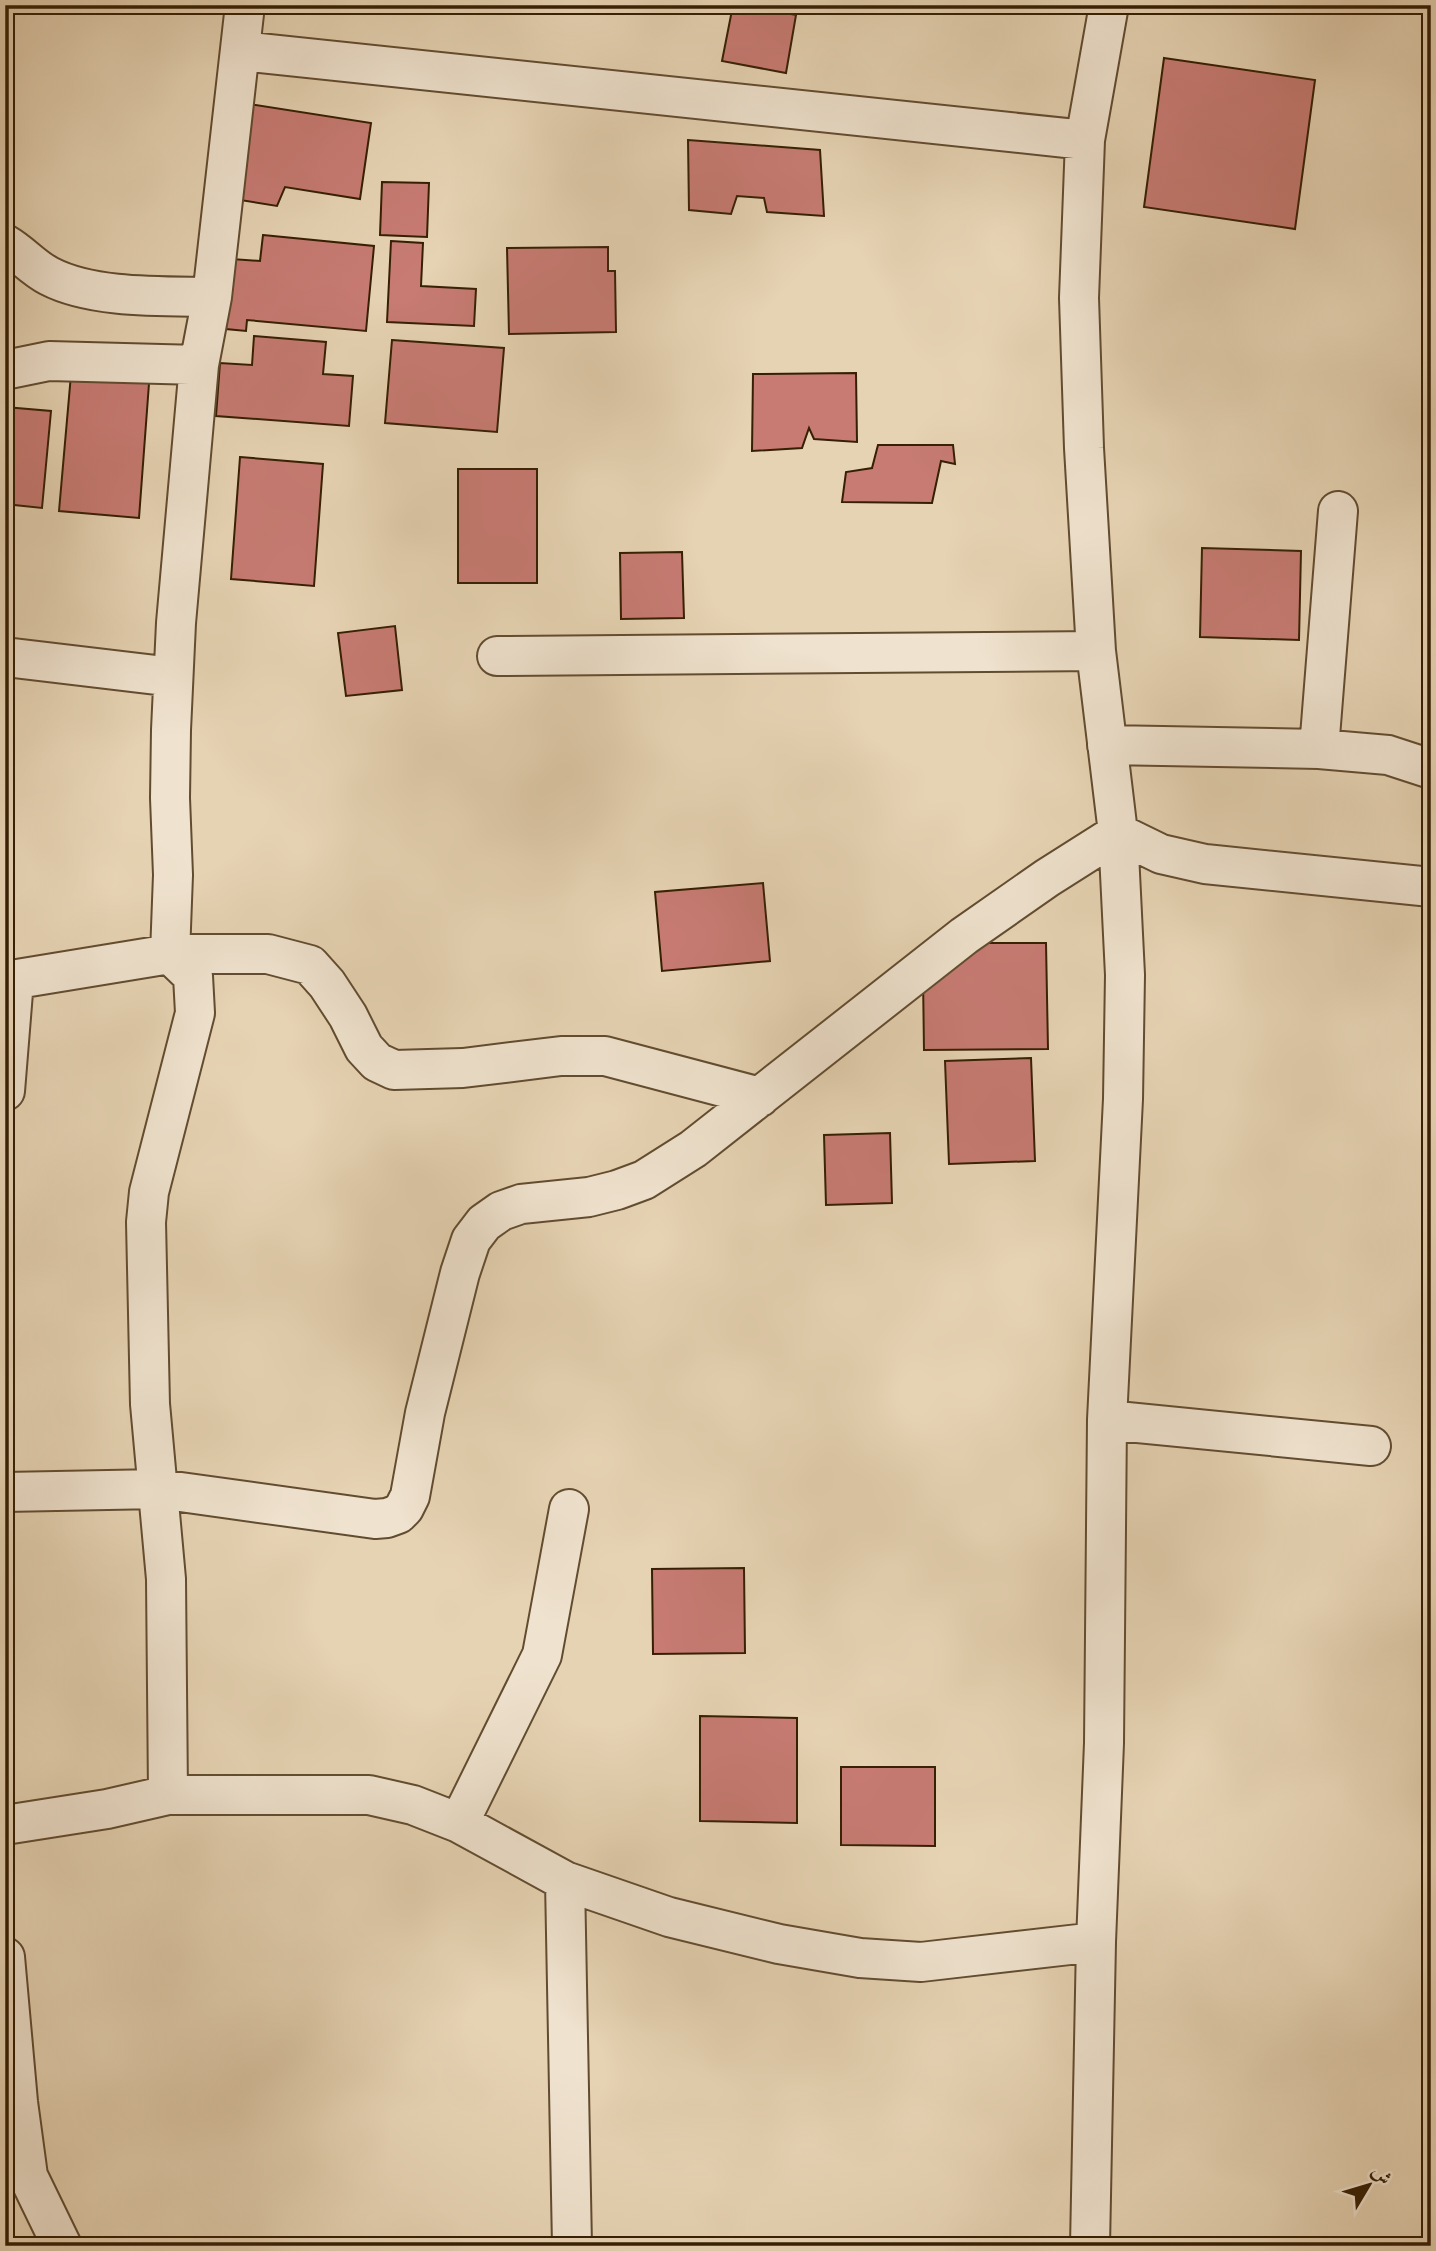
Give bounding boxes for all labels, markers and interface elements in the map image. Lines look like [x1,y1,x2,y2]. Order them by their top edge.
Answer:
north arrow [1334,2150,1404,2220]
text: ش [1366,2160,1398,2190]

